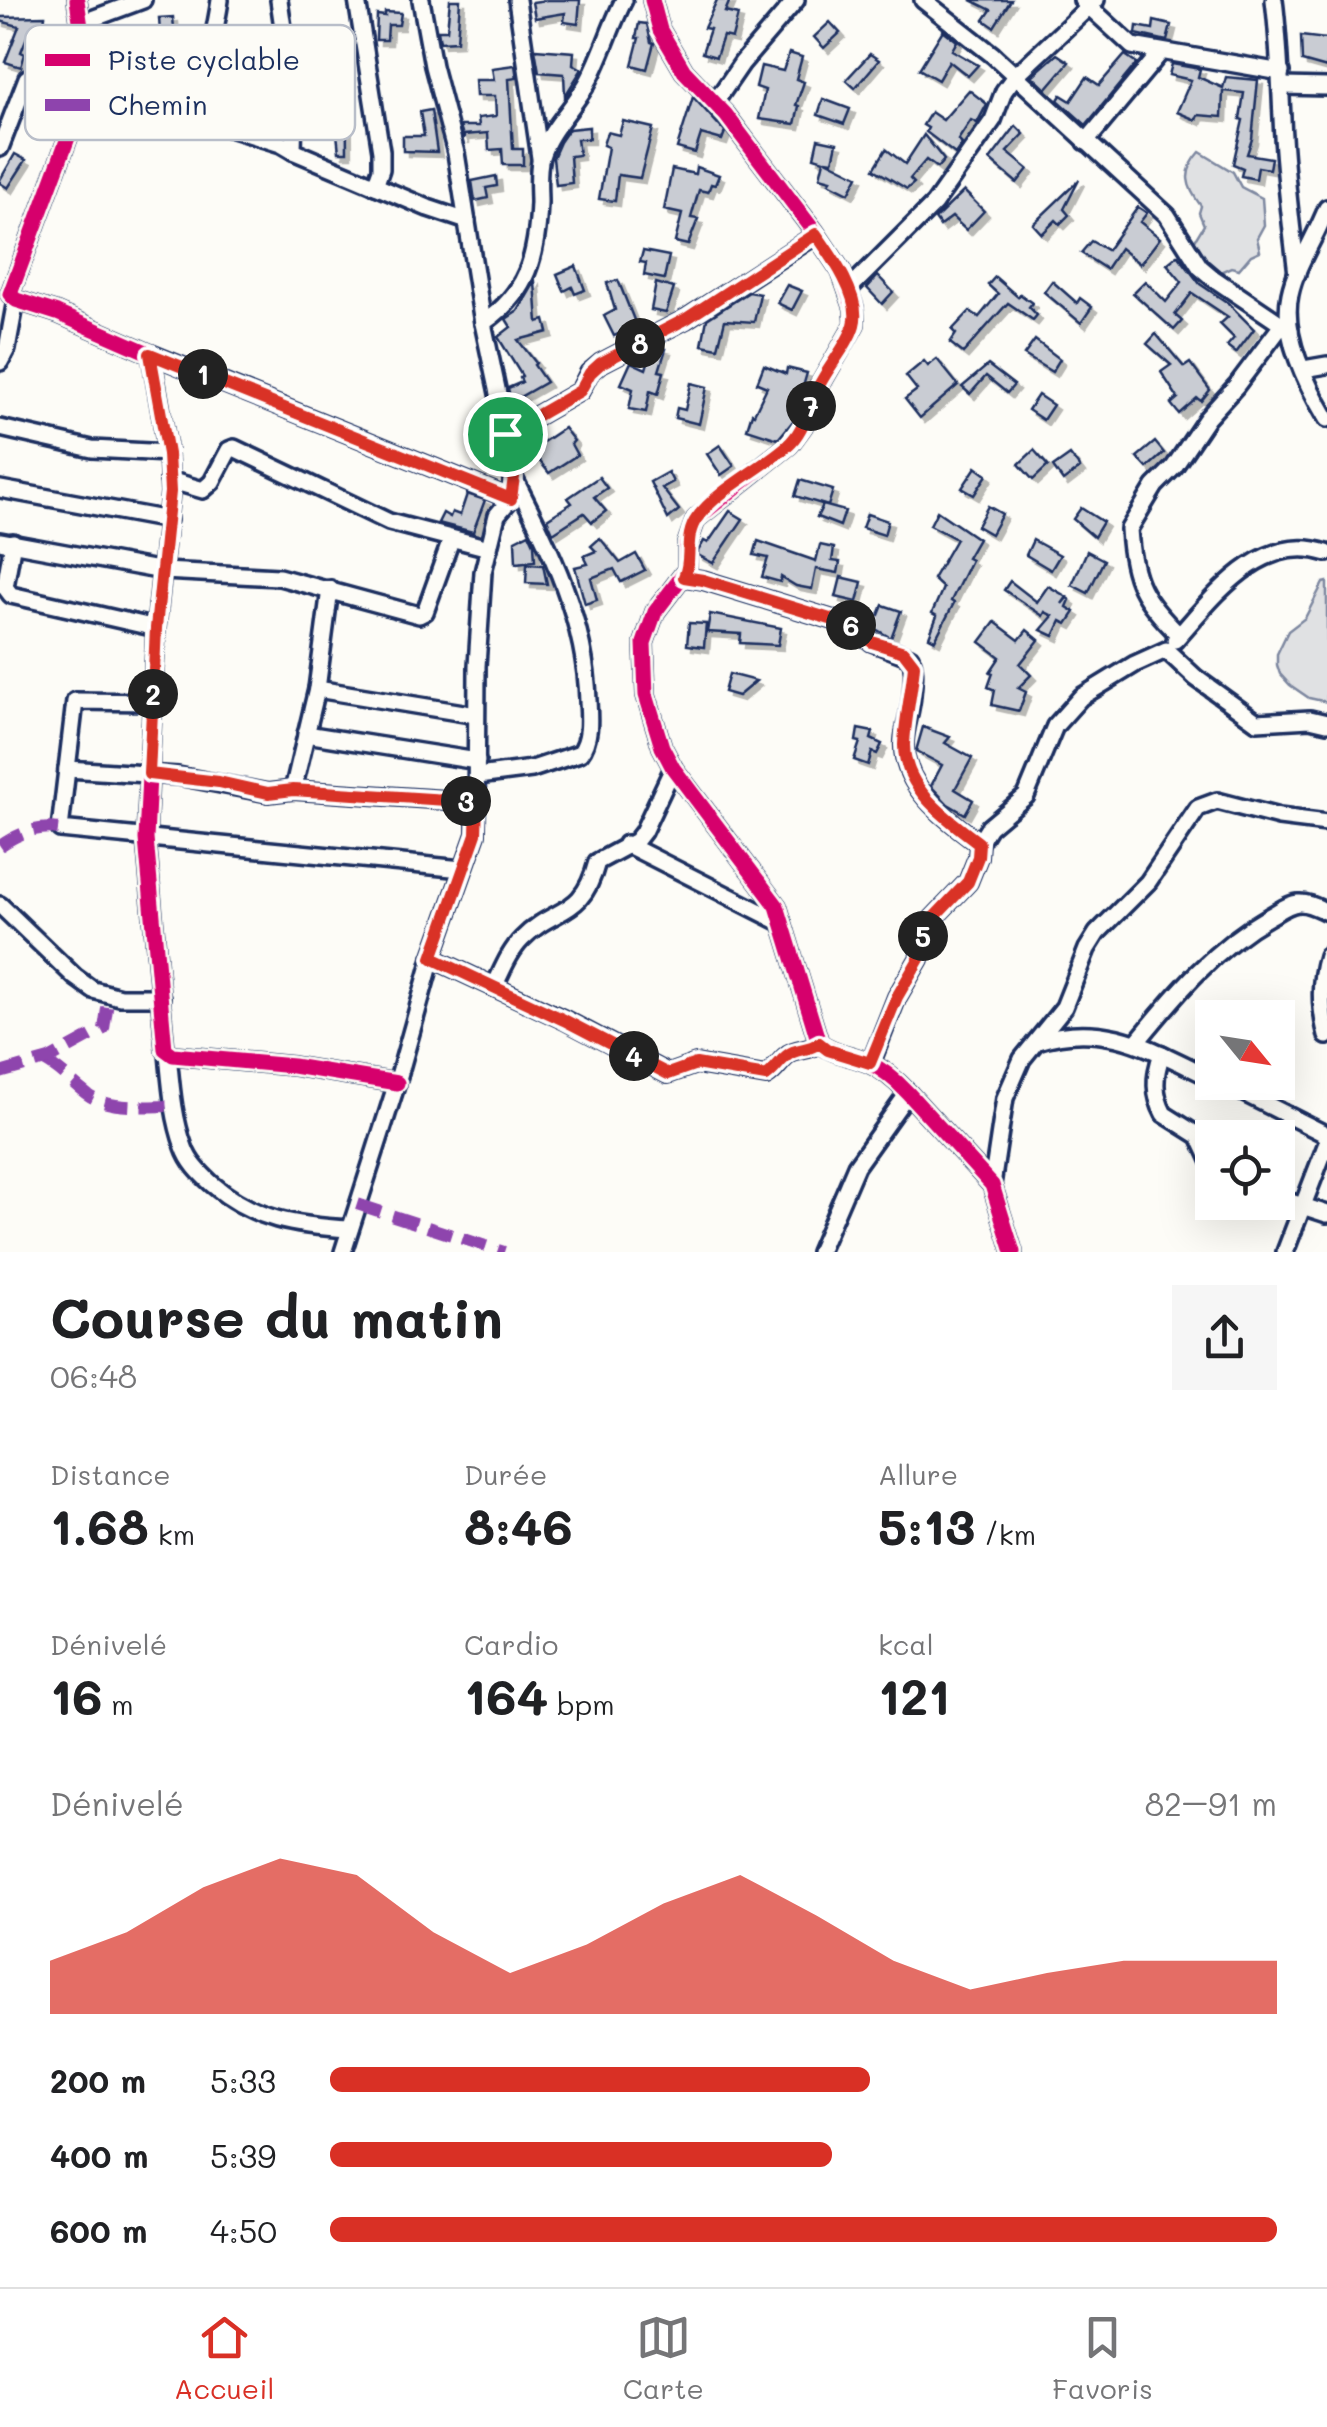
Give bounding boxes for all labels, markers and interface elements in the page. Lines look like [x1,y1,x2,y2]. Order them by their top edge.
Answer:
legend [25,25,355,140]
text: Piste cyclable [108,41,300,77]
text: Chemin [108,86,208,122]
pin: 8 [615,318,665,368]
text: 8 [631,325,649,361]
pin: 1 [178,349,228,399]
text: 1 [197,356,209,392]
pin: 7 [786,381,836,431]
text: 7 [803,388,819,424]
pin [463,392,548,477]
icon: arrive [478,407,533,462]
pin: 6 [826,600,876,650]
text: 6 [843,607,859,643]
pin: 2 [128,669,178,719]
text: 2 [145,676,161,712]
pin: 3 [441,776,491,826]
text: 3 [458,783,474,819]
pin: 5 [898,911,948,961]
text: 5 [915,918,931,954]
north arrow [1195,1000,1295,1100]
map controls [1195,1000,1295,1220]
pin: 4 [609,1031,659,1081]
text: 4 [625,1038,643,1074]
button: locate [1195,1120,1295,1220]
text: Course du matin [50,1280,503,1352]
button: share [1172,1285,1277,1390]
text: 06:48 [50,1354,137,1396]
text: Distance [50,1456,171,1492]
text: Durée [464,1456,547,1492]
text: Allure [878,1456,958,1492]
text: 1.68 [50,1492,149,1558]
text: 8:46 [464,1492,573,1558]
text: 5:13 [878,1492,975,1558]
text: km [149,1516,195,1552]
text: /km [975,1516,1036,1552]
text: Dénivelé [50,1626,167,1662]
text: Cardio [464,1626,558,1662]
text: kcal [878,1626,934,1662]
text: 16 [50,1662,102,1728]
text: 164 [464,1662,548,1728]
text: 121 [878,1662,950,1728]
text: m [102,1686,134,1722]
text: bpm [548,1686,615,1722]
text: Dénivelé [50,1782,184,1824]
text: 82–91 m [1145,1782,1277,1824]
text: 200 m [50,2059,146,2101]
text: 5:33 [210,2059,276,2101]
text: 400 m [50,2134,148,2176]
text: 5:39 [210,2134,276,2176]
text: 600 m [50,2209,147,2251]
text: 4:50 [210,2209,277,2251]
tab: Accueil [174,2310,275,2406]
tab: Carte [623,2310,704,2406]
tab: Favoris [1052,2310,1153,2406]

